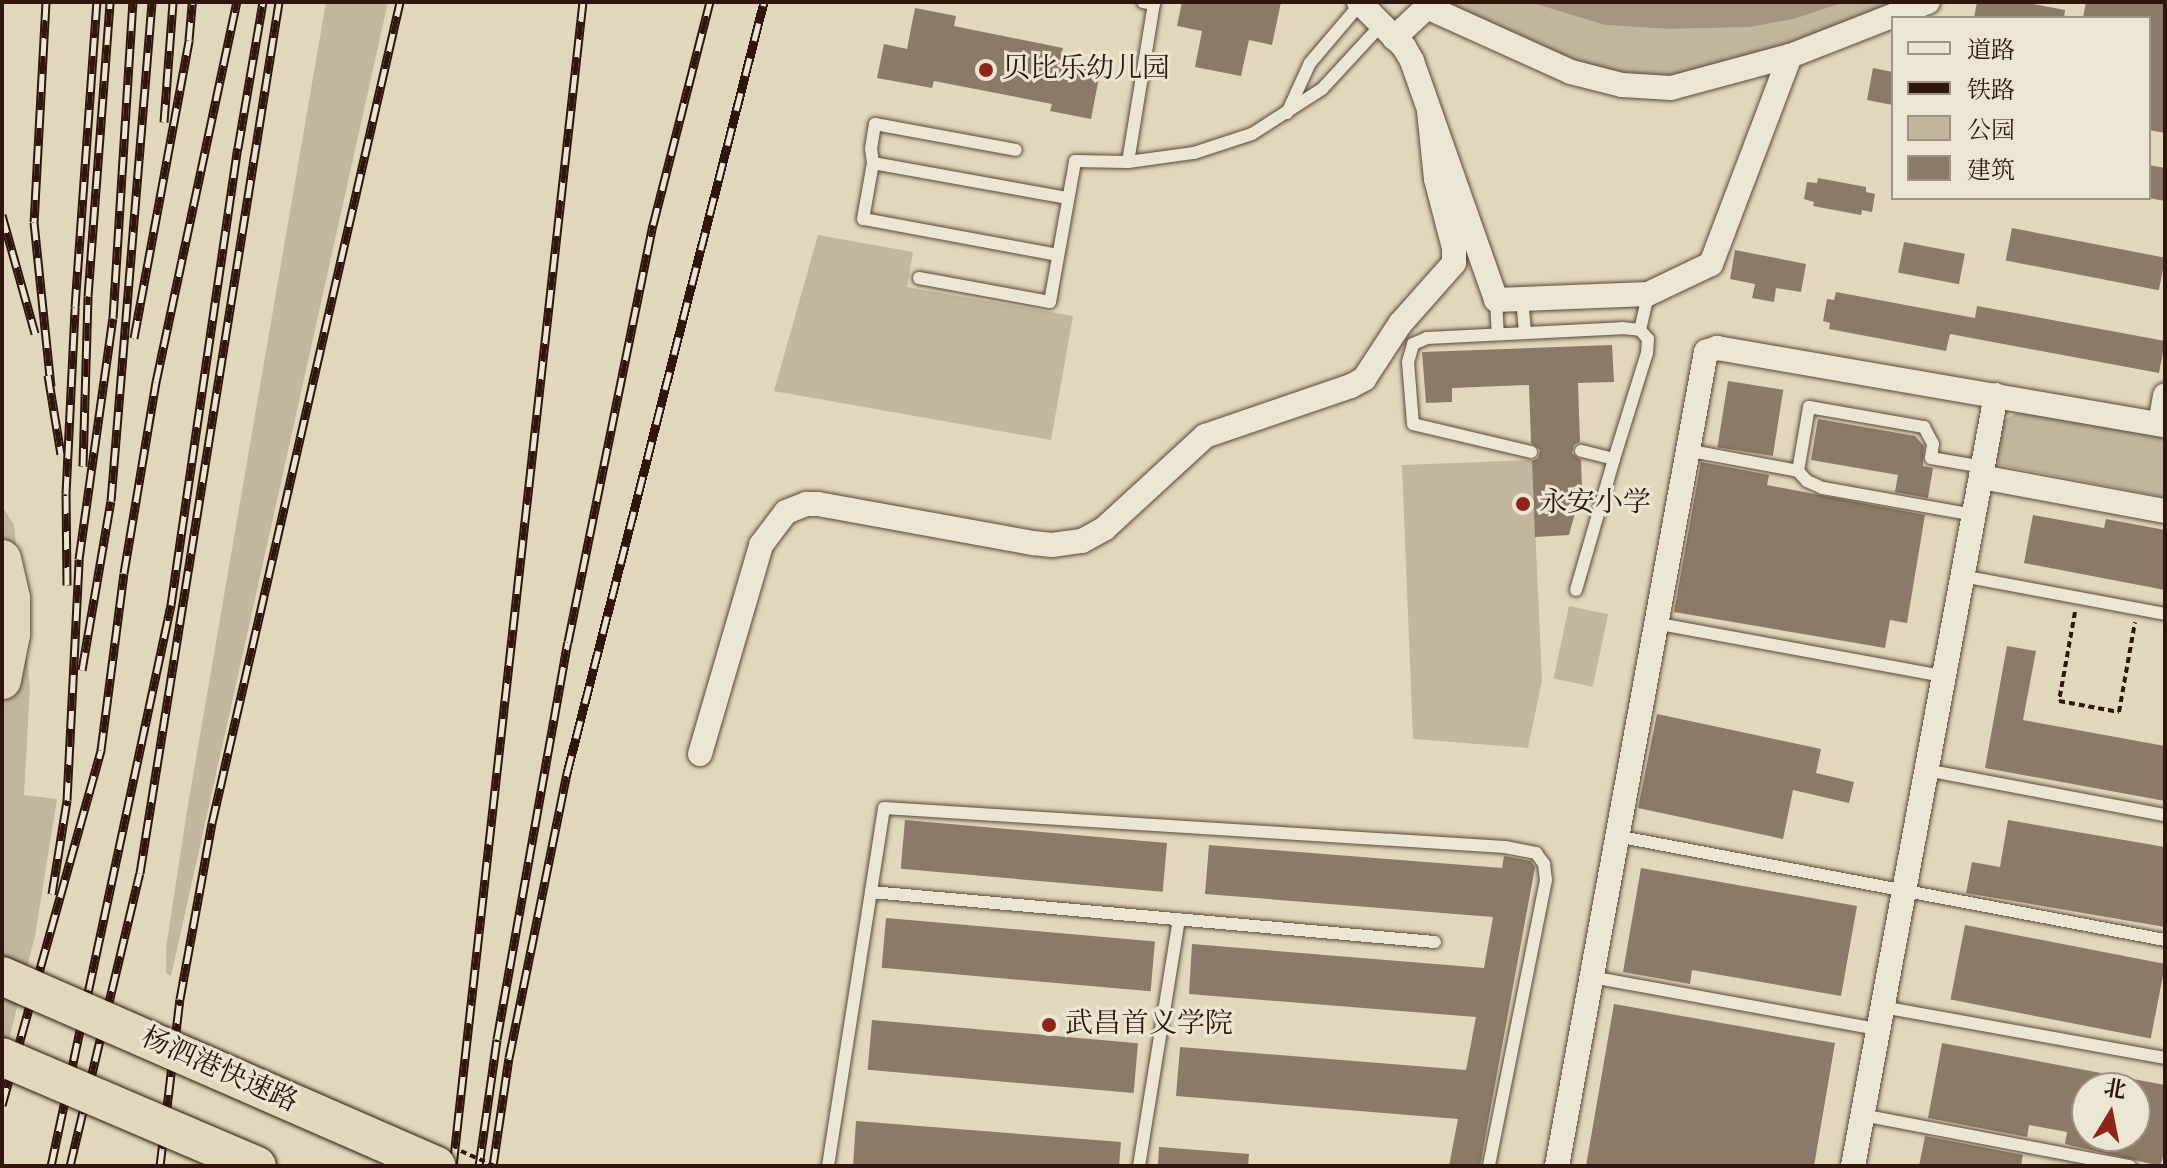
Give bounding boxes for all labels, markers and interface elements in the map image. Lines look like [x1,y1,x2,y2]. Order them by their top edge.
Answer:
legend [1891,16,2151,200]
text: 道路 [1967,36,2015,67]
place label: 贝比乐幼儿园 [1002,53,1170,87]
marker: 贝比乐幼儿园 [977,61,995,79]
text: 铁路 [1967,76,2015,107]
text: 公园 [1967,116,2015,147]
text: 建筑 [1967,156,2015,187]
place label: 永安小学 [1539,487,1651,521]
marker: 永安小学 [1514,495,1532,513]
place label: 武昌首义学院 [1065,1008,1233,1042]
marker: 武昌首义学院 [1040,1016,1058,1034]
street label: 杨泗港快速路 [135,1021,303,1121]
north arrow [2071,1072,2151,1152]
text: 北 [2102,1075,2128,1106]

